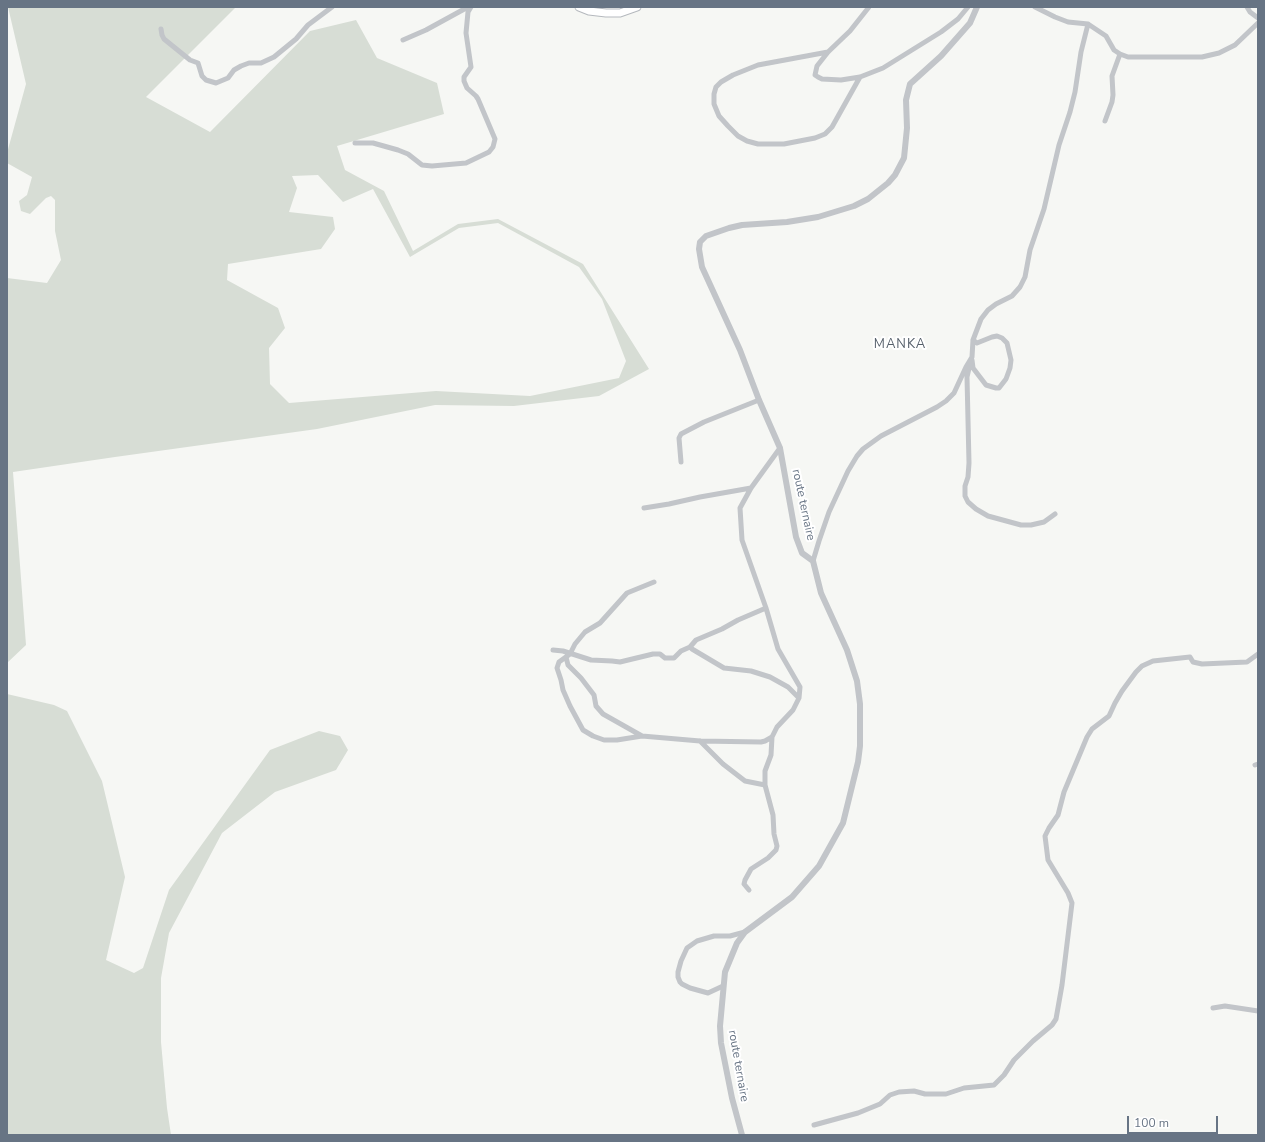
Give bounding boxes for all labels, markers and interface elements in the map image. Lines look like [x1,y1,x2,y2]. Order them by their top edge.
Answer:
district label: MANKA [874,337,926,353]
street label: route ternaire [788,468,818,542]
street label: route ternaire [725,1029,751,1103]
scale bar [1129,1108,1220,1134]
text: 100 m [1134,1115,1169,1131]

